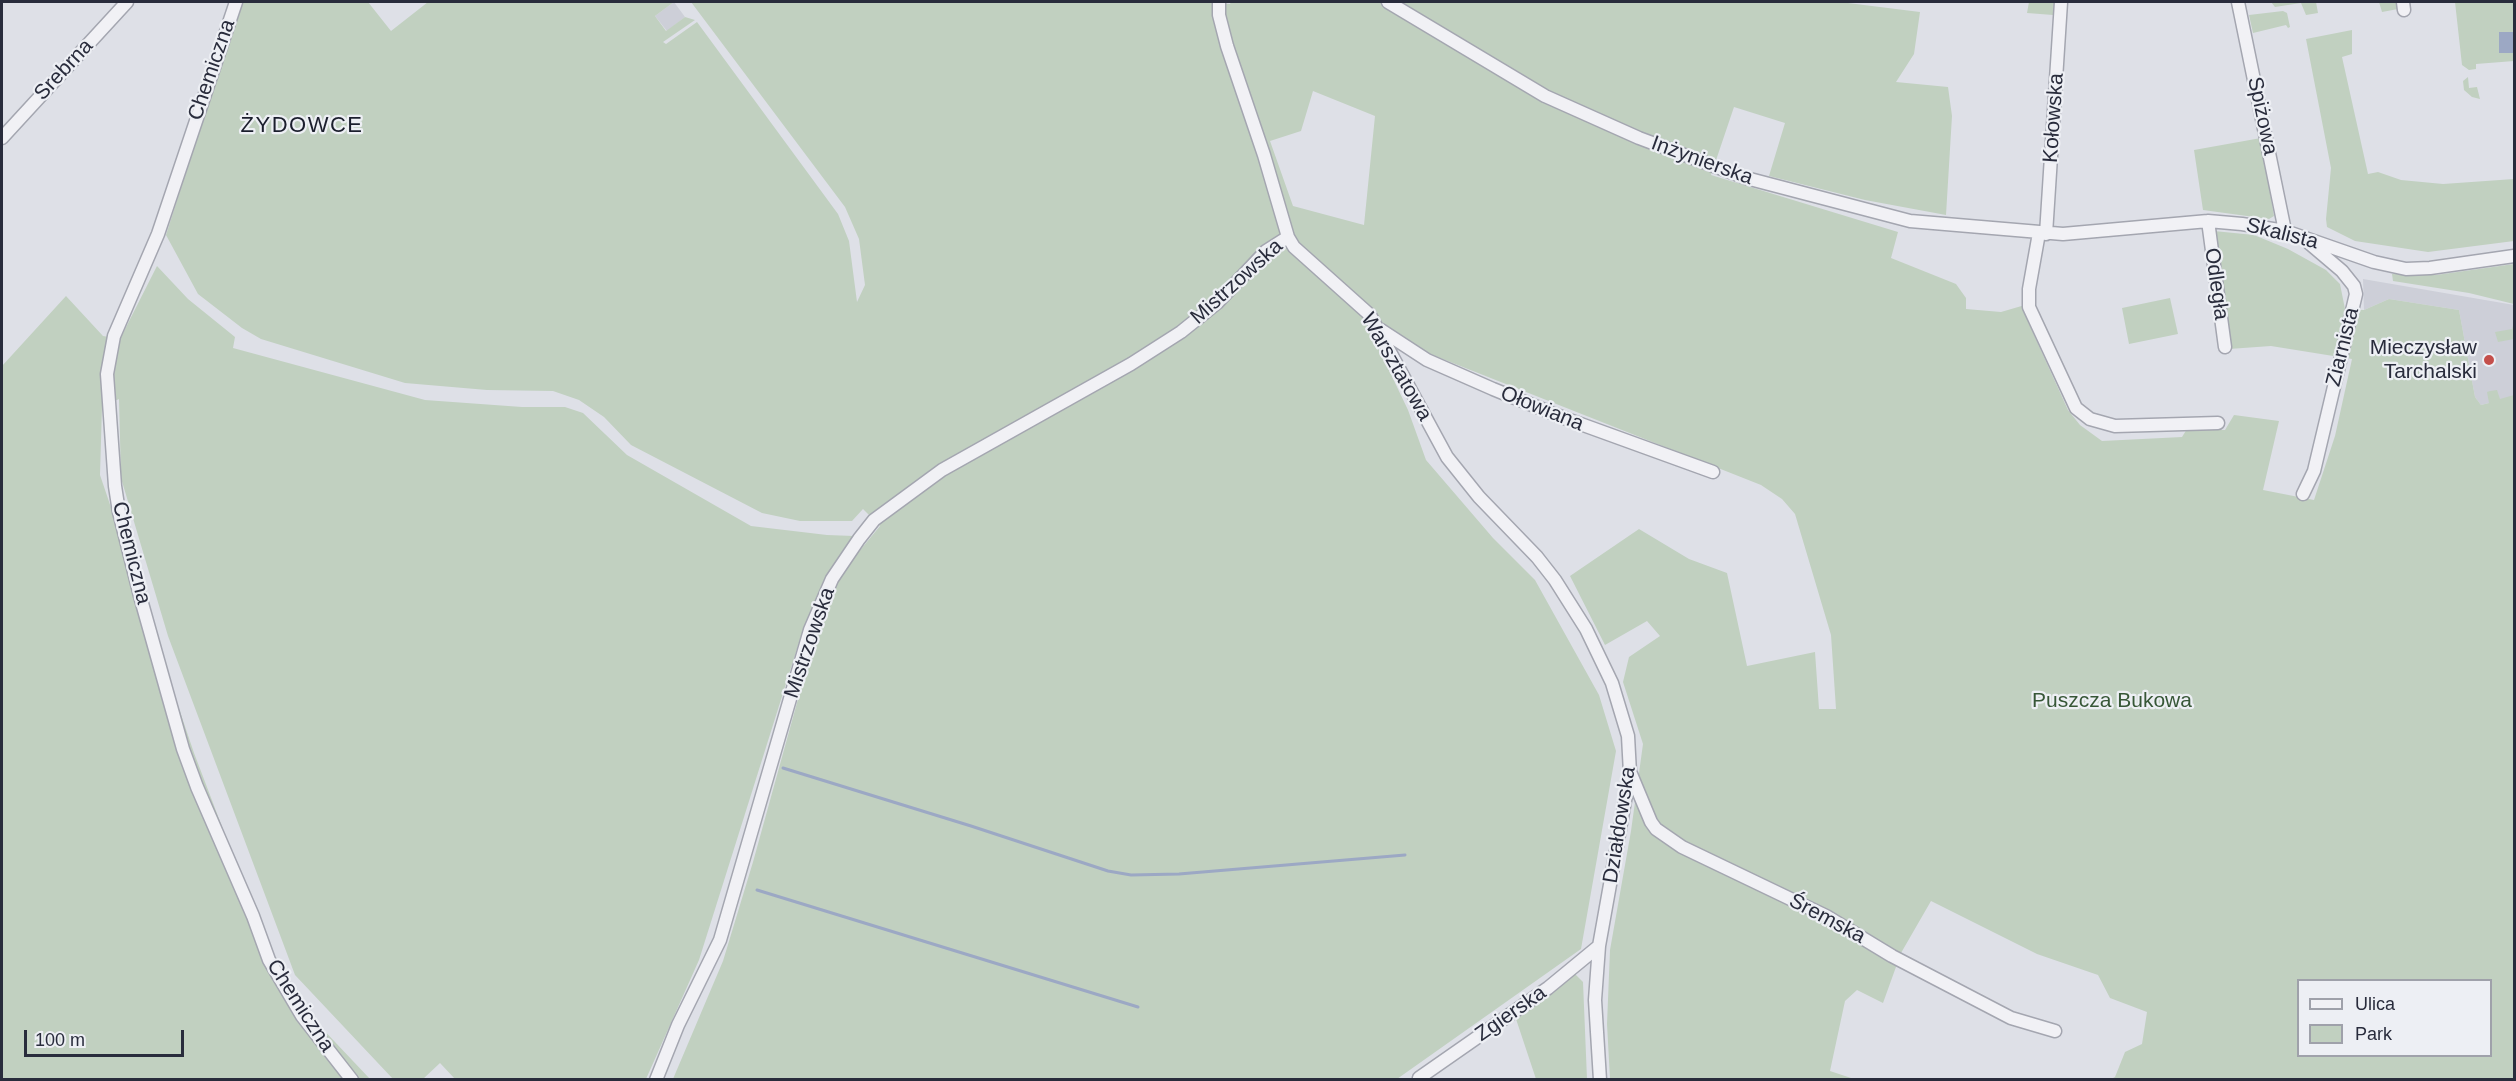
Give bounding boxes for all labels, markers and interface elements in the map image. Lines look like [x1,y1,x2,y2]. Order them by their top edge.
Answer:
street label: Chemiczna [183,16,241,124]
street label: Srebrna [29,34,99,106]
street label: Kołowska [2038,72,2070,164]
street label: Spiżowa [2241,75,2283,157]
district label: ŻYDOWCE [241,113,363,139]
street label: Inżynierska [1648,131,1756,191]
street label: Skalista [2243,213,2321,255]
street label: Mistrzowska [1186,234,1288,330]
street label: Odległa [2198,246,2234,322]
street label: Ziarnista [2321,305,2365,389]
street label: Warsztatowa [1355,308,1437,426]
place label: Mieczysław Tarchalski [2370,335,2477,385]
marker: Mieczysław Tarchalski [2482,353,2496,367]
street label: Ołowiana [1497,381,1587,437]
street label: Chemiczna [106,499,156,607]
street label: Mistrzowska [779,584,841,702]
park label: Puszcza Bukowa [2032,688,2192,714]
street label: Działdowska [1598,765,1642,885]
street label: Śremska [1785,888,1869,950]
street label: Chemiczna [261,955,339,1057]
legend [2297,979,2492,1057]
street label: Zgierska [1471,981,1551,1047]
text: Ulica [2355,994,2395,1014]
scale bar [27,1018,188,1056]
text: Park [2355,1024,2392,1044]
text: 100 m [35,1030,85,1050]

